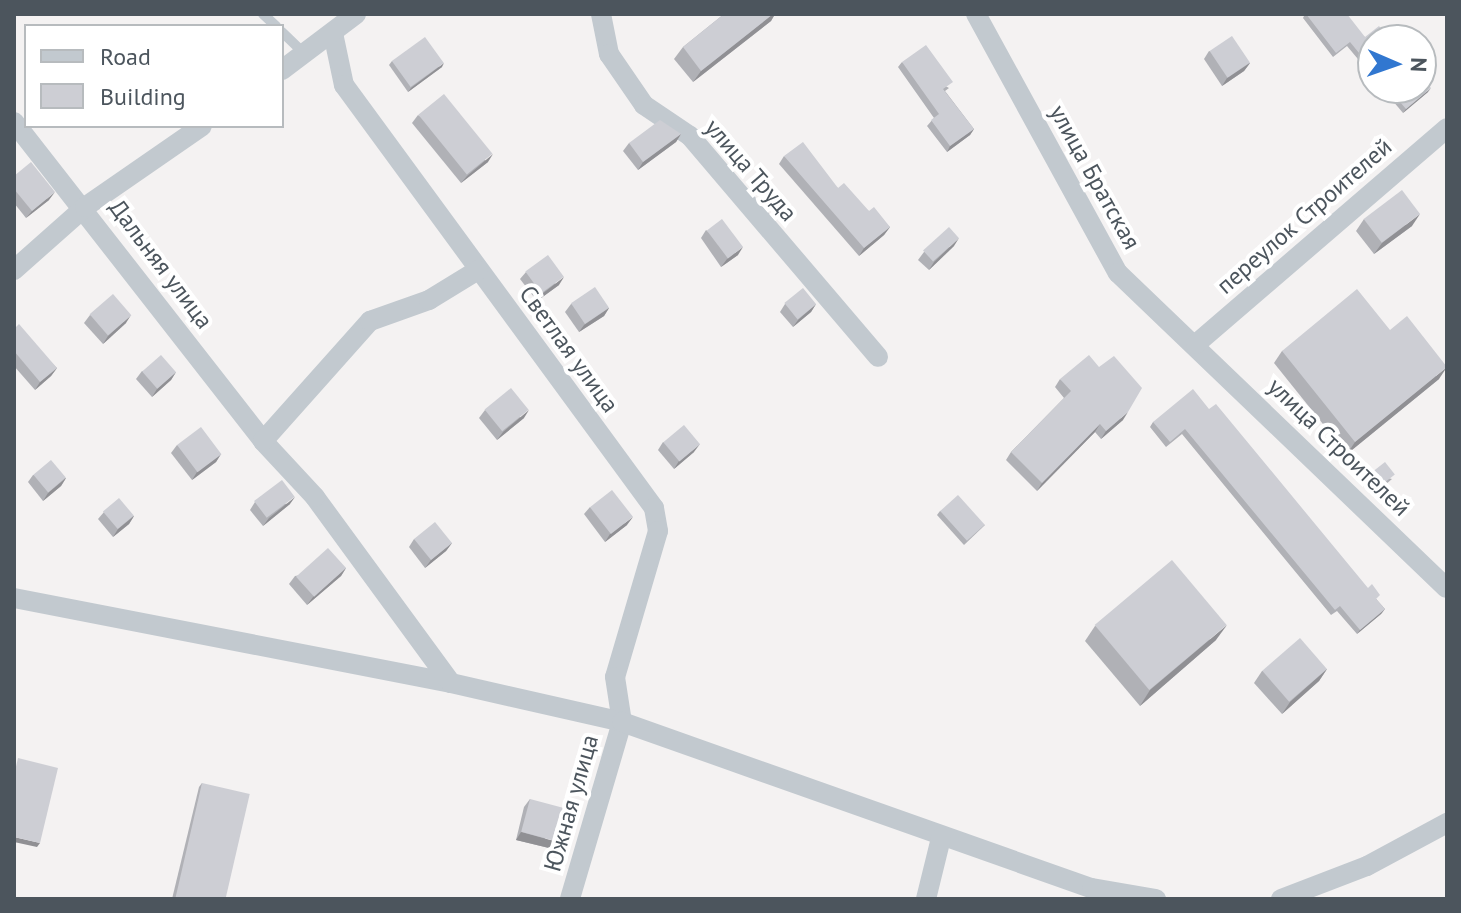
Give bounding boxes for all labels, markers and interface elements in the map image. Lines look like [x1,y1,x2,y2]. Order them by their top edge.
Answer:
legend [24,24,284,128]
north arrow [1357,24,1437,104]
text: Road [100,41,151,72]
text: N [1405,57,1433,72]
text: Building [100,81,186,112]
street label: улица Братская [1044,100,1146,254]
street label: улица Труда [699,113,803,227]
street label: переулок Строителей [1211,132,1397,300]
street label: Дальняя улица [103,194,219,334]
street label: Светлая улица [513,280,625,418]
street label: улица Строителей [1262,372,1416,522]
street label: Южная улица [538,731,604,875]

